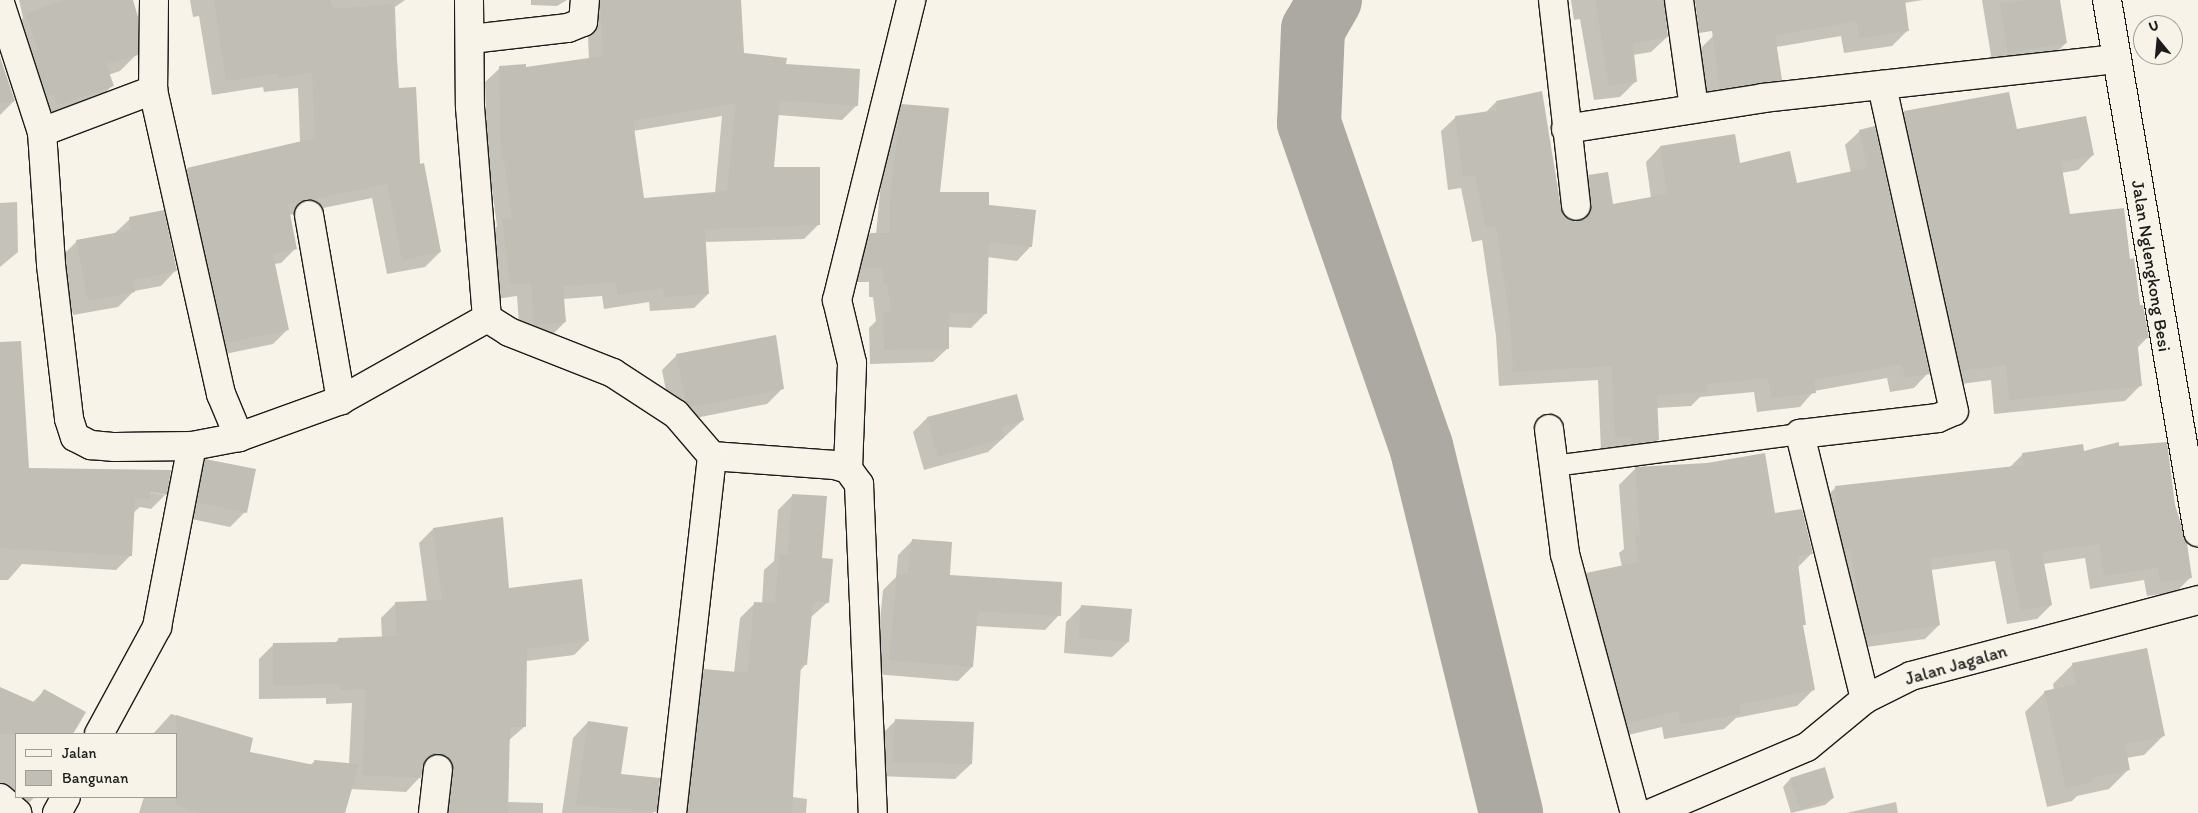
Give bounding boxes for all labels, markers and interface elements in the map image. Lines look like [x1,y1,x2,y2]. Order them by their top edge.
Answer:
north arrow [2133,15,2183,65]
text: U [2147,17,2161,36]
street label: Jalan Nglengkong Besi [2127,178,2175,354]
street label: Jalan Jagalan [1902,640,2010,690]
legend [15,733,178,798]
text: Jalan [62,744,96,762]
text: Bangunan [62,769,129,787]

